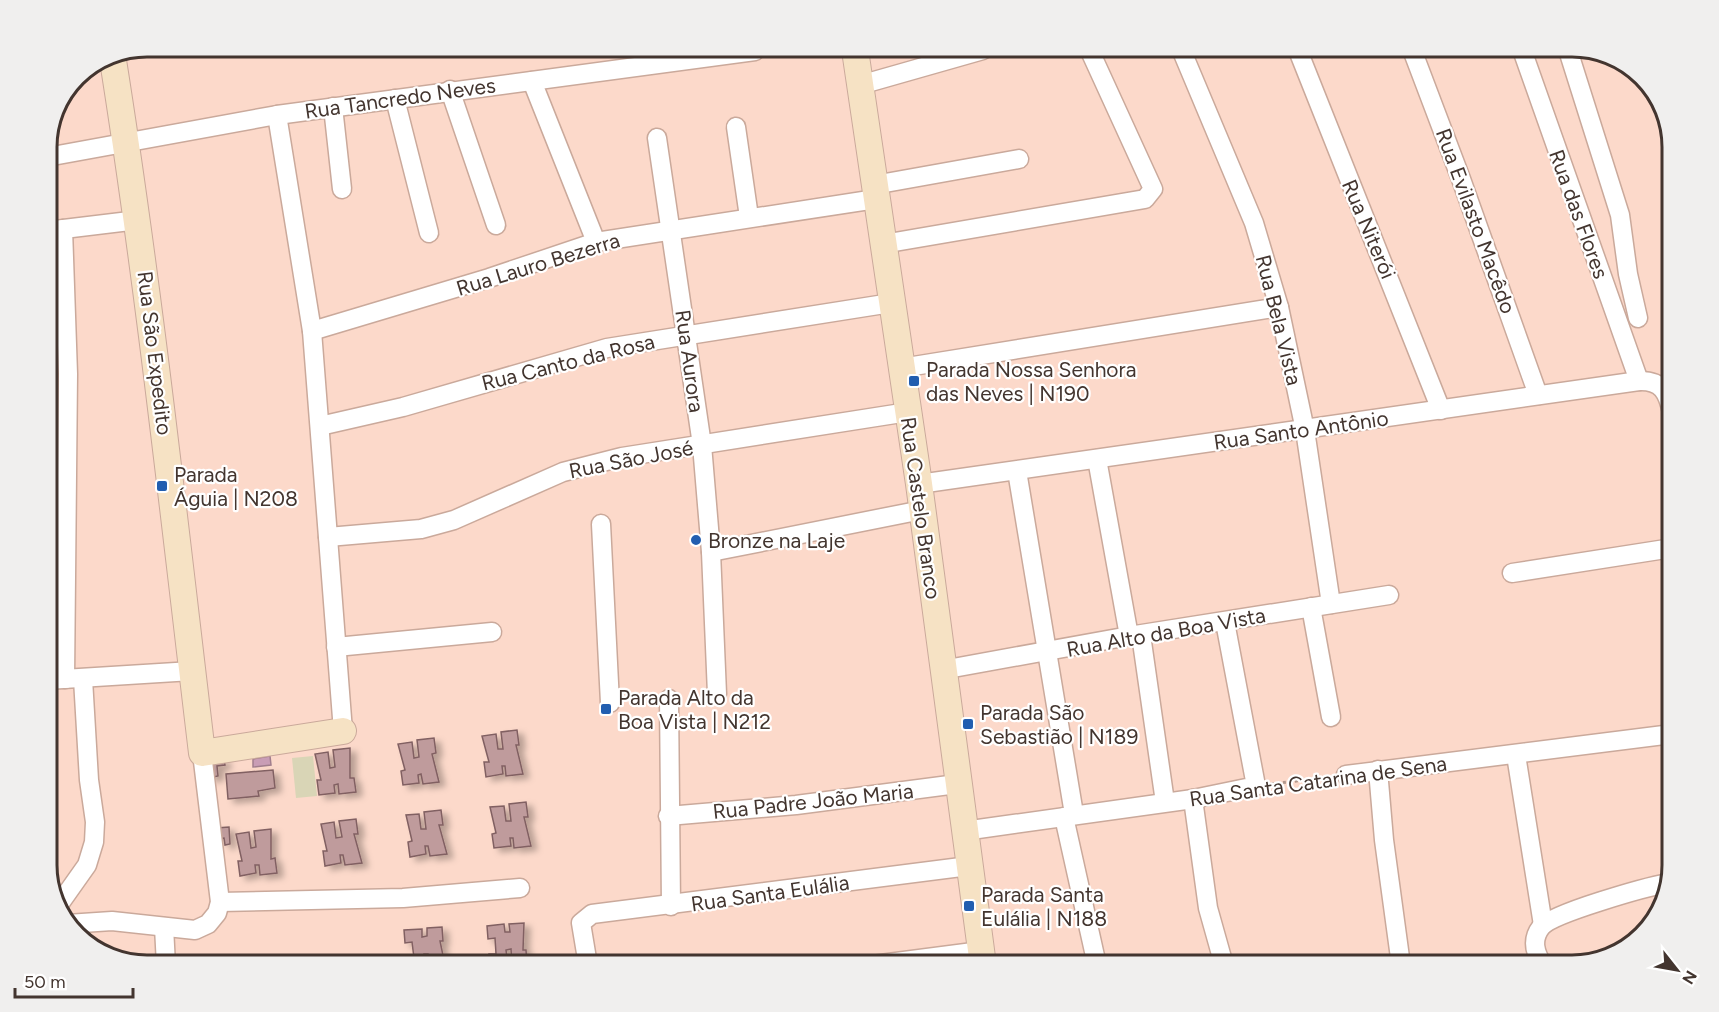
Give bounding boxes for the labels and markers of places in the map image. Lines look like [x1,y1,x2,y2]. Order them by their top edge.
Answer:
place label: Parada Nossa Senhora das Neves | N190 [926,357,1136,406]
marker: Parada Nossa Senhora das Neves | N190 [907,374,921,388]
place label: Parada Águia | N208 [174,462,298,511]
marker: Parada Águia | N208 [155,479,169,493]
place label: Bronze na Laje [708,528,845,553]
marker: Bronze na Laje [689,533,703,547]
place label: Parada Alto da Boa Vista | N212 [618,685,771,734]
place label: Parada São Sebastião | N189 [980,700,1138,749]
marker: Parada Alto da Boa Vista | N212 [599,702,613,716]
marker: Parada São Sebastião | N189 [961,717,975,731]
place label: Parada Santa Eulália | N188 [981,882,1107,931]
marker: Parada Santa Eulália | N188 [962,899,976,913]

